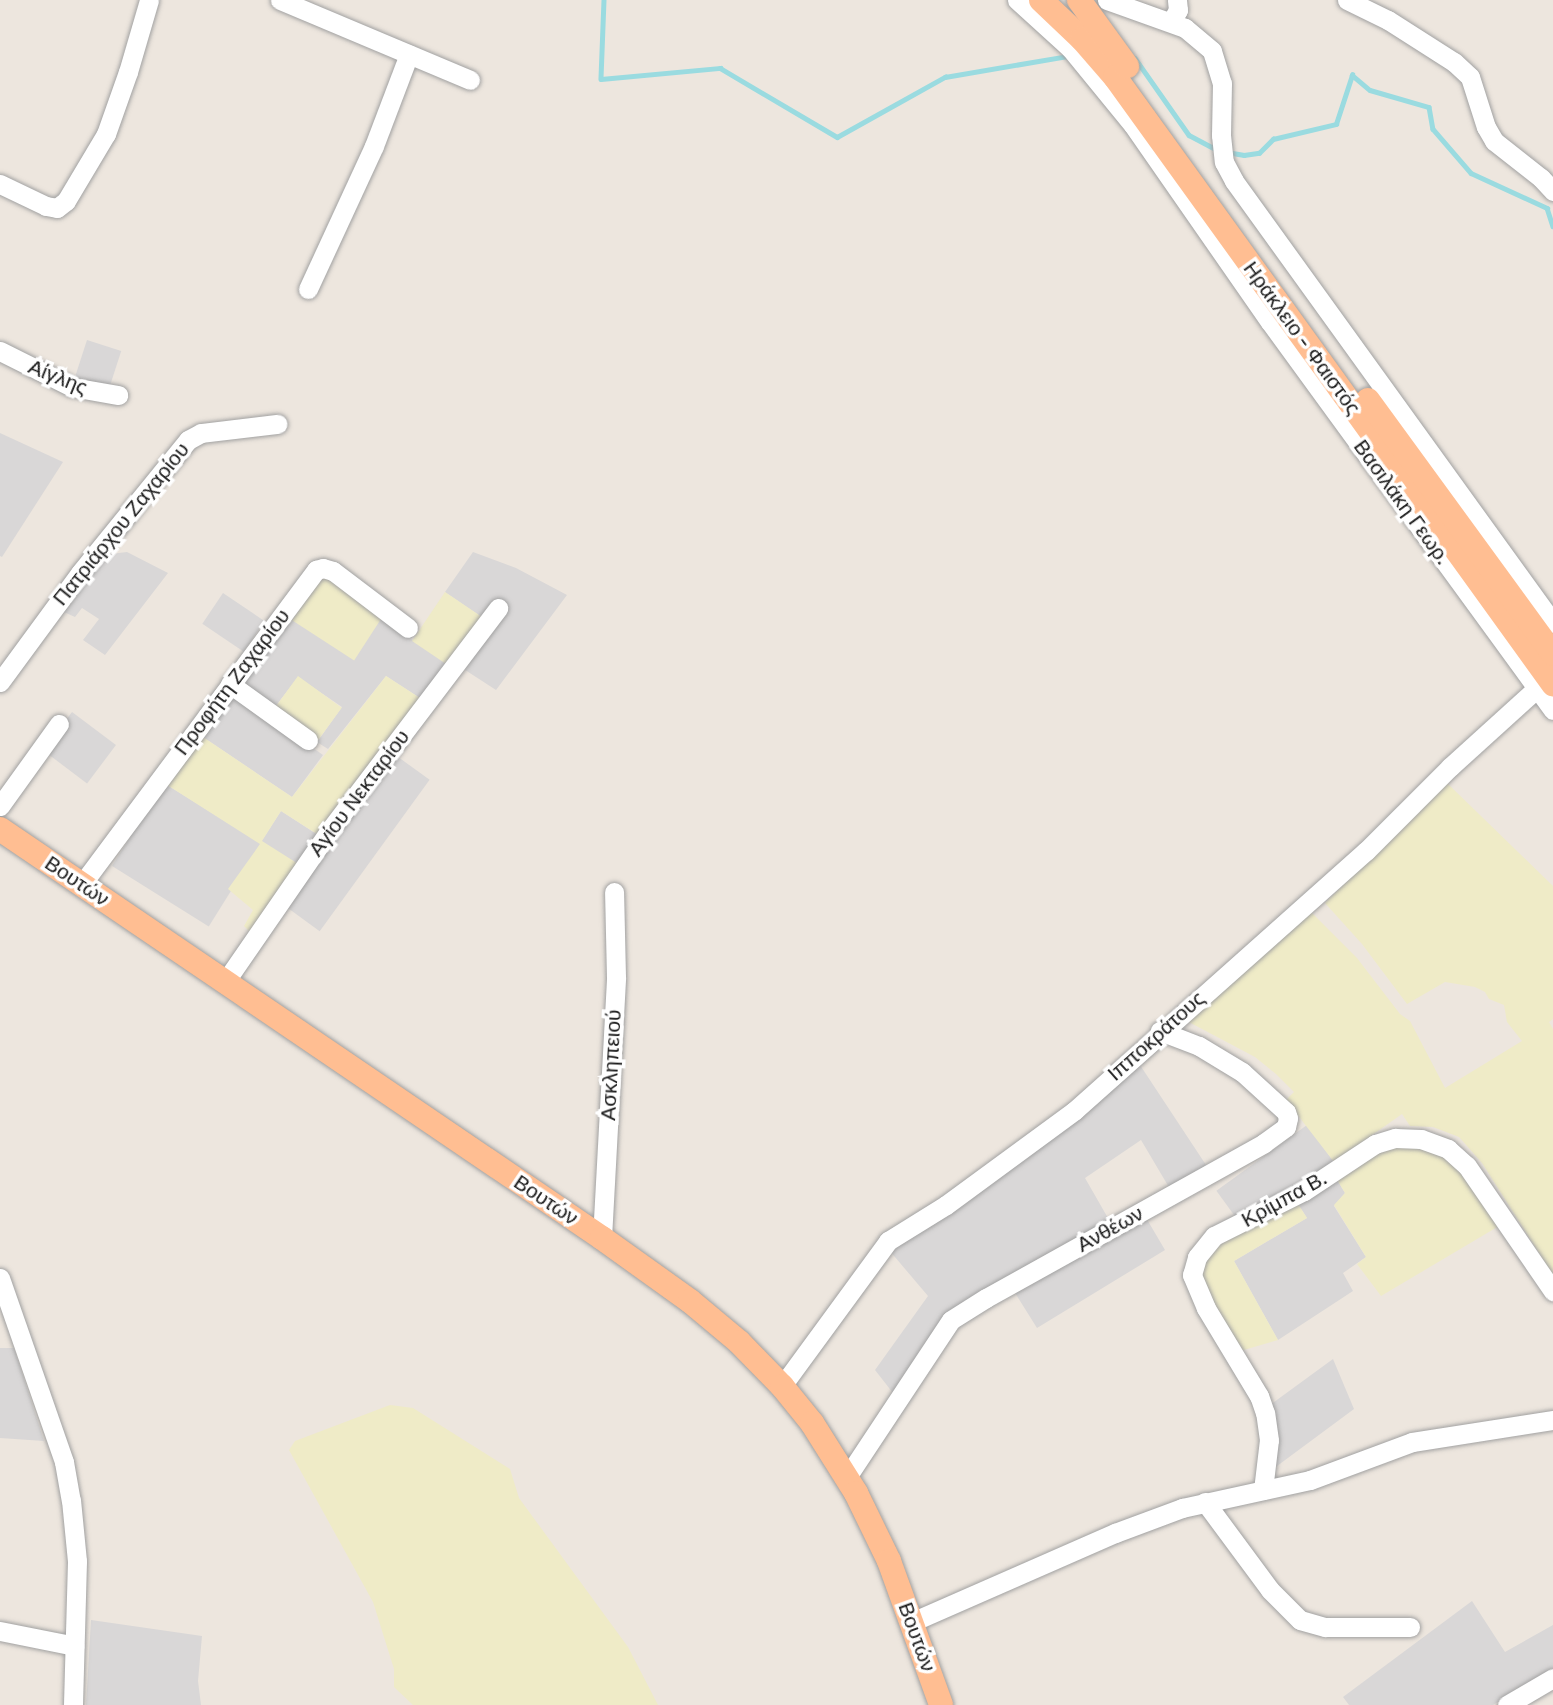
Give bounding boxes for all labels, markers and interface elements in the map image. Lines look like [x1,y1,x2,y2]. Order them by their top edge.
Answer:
street label: Ηράκλειο - Φαιστός [1238,257,1366,419]
street label: Αίγλης [25,354,91,400]
street label: Βασιλάκη Γεωρ. [1348,435,1456,569]
street label: Πατριάρχου Ζαχαρίου [48,437,194,611]
street label: Προφήτη Ζαχαρίου [169,604,295,760]
street label: Αγίου Νεκταρίου [303,725,415,861]
street label: Βουτών [40,850,114,912]
street label: Ιπποκράτους [1102,986,1210,1086]
street label: Ασκληπειού [596,1009,626,1121]
street label: Κρίμπα Β. [1237,1165,1331,1233]
street label: Βουτών [509,1169,583,1231]
street label: Ανθέων [1072,1201,1148,1257]
street label: Βουτών [893,1599,941,1675]

